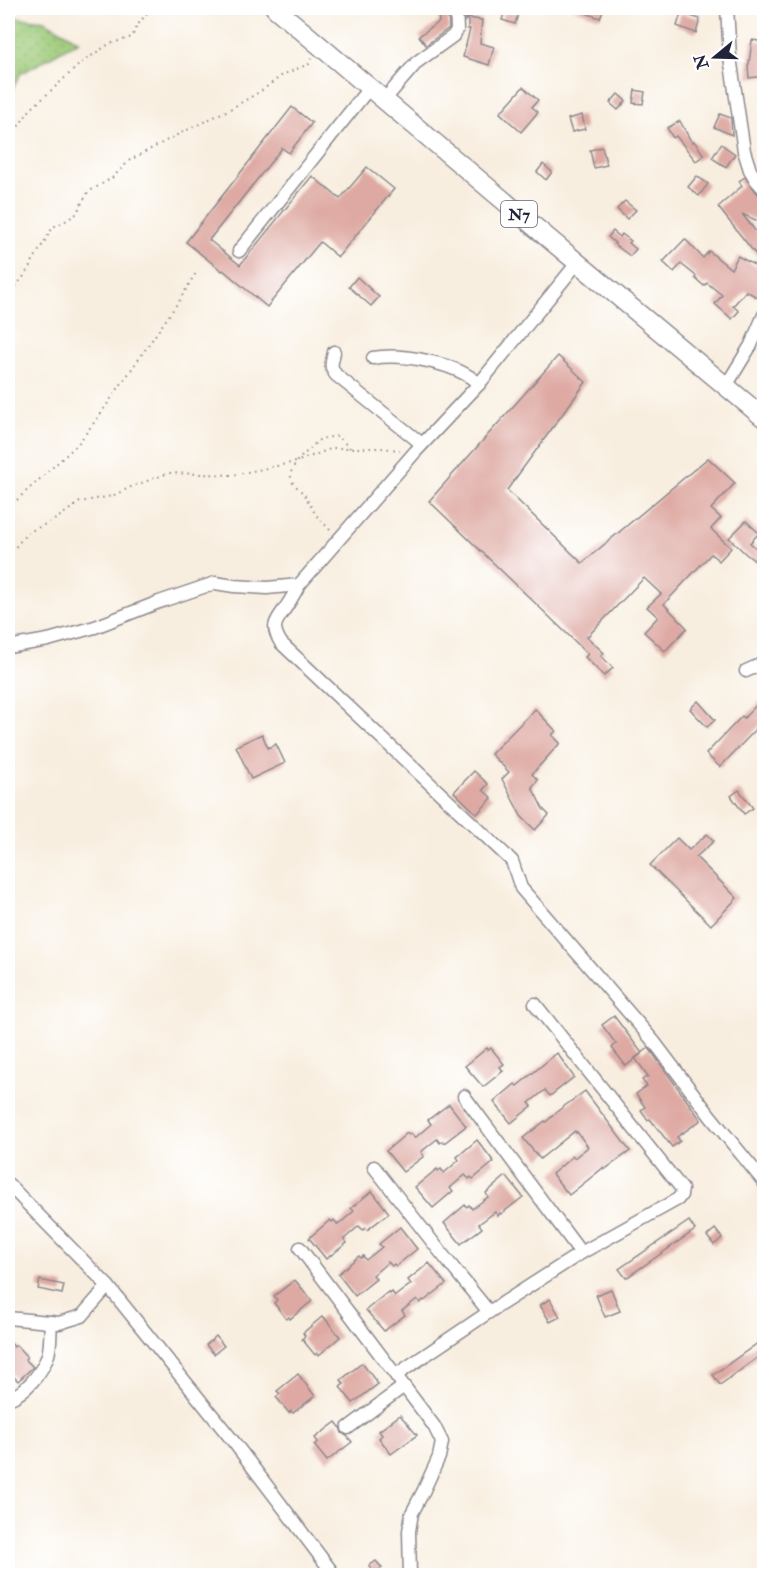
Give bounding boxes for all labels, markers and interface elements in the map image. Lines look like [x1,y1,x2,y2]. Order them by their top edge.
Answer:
north arrow [685,27,745,87]
text: N [690,51,714,73]
road number: N7 [501,201,537,227]

